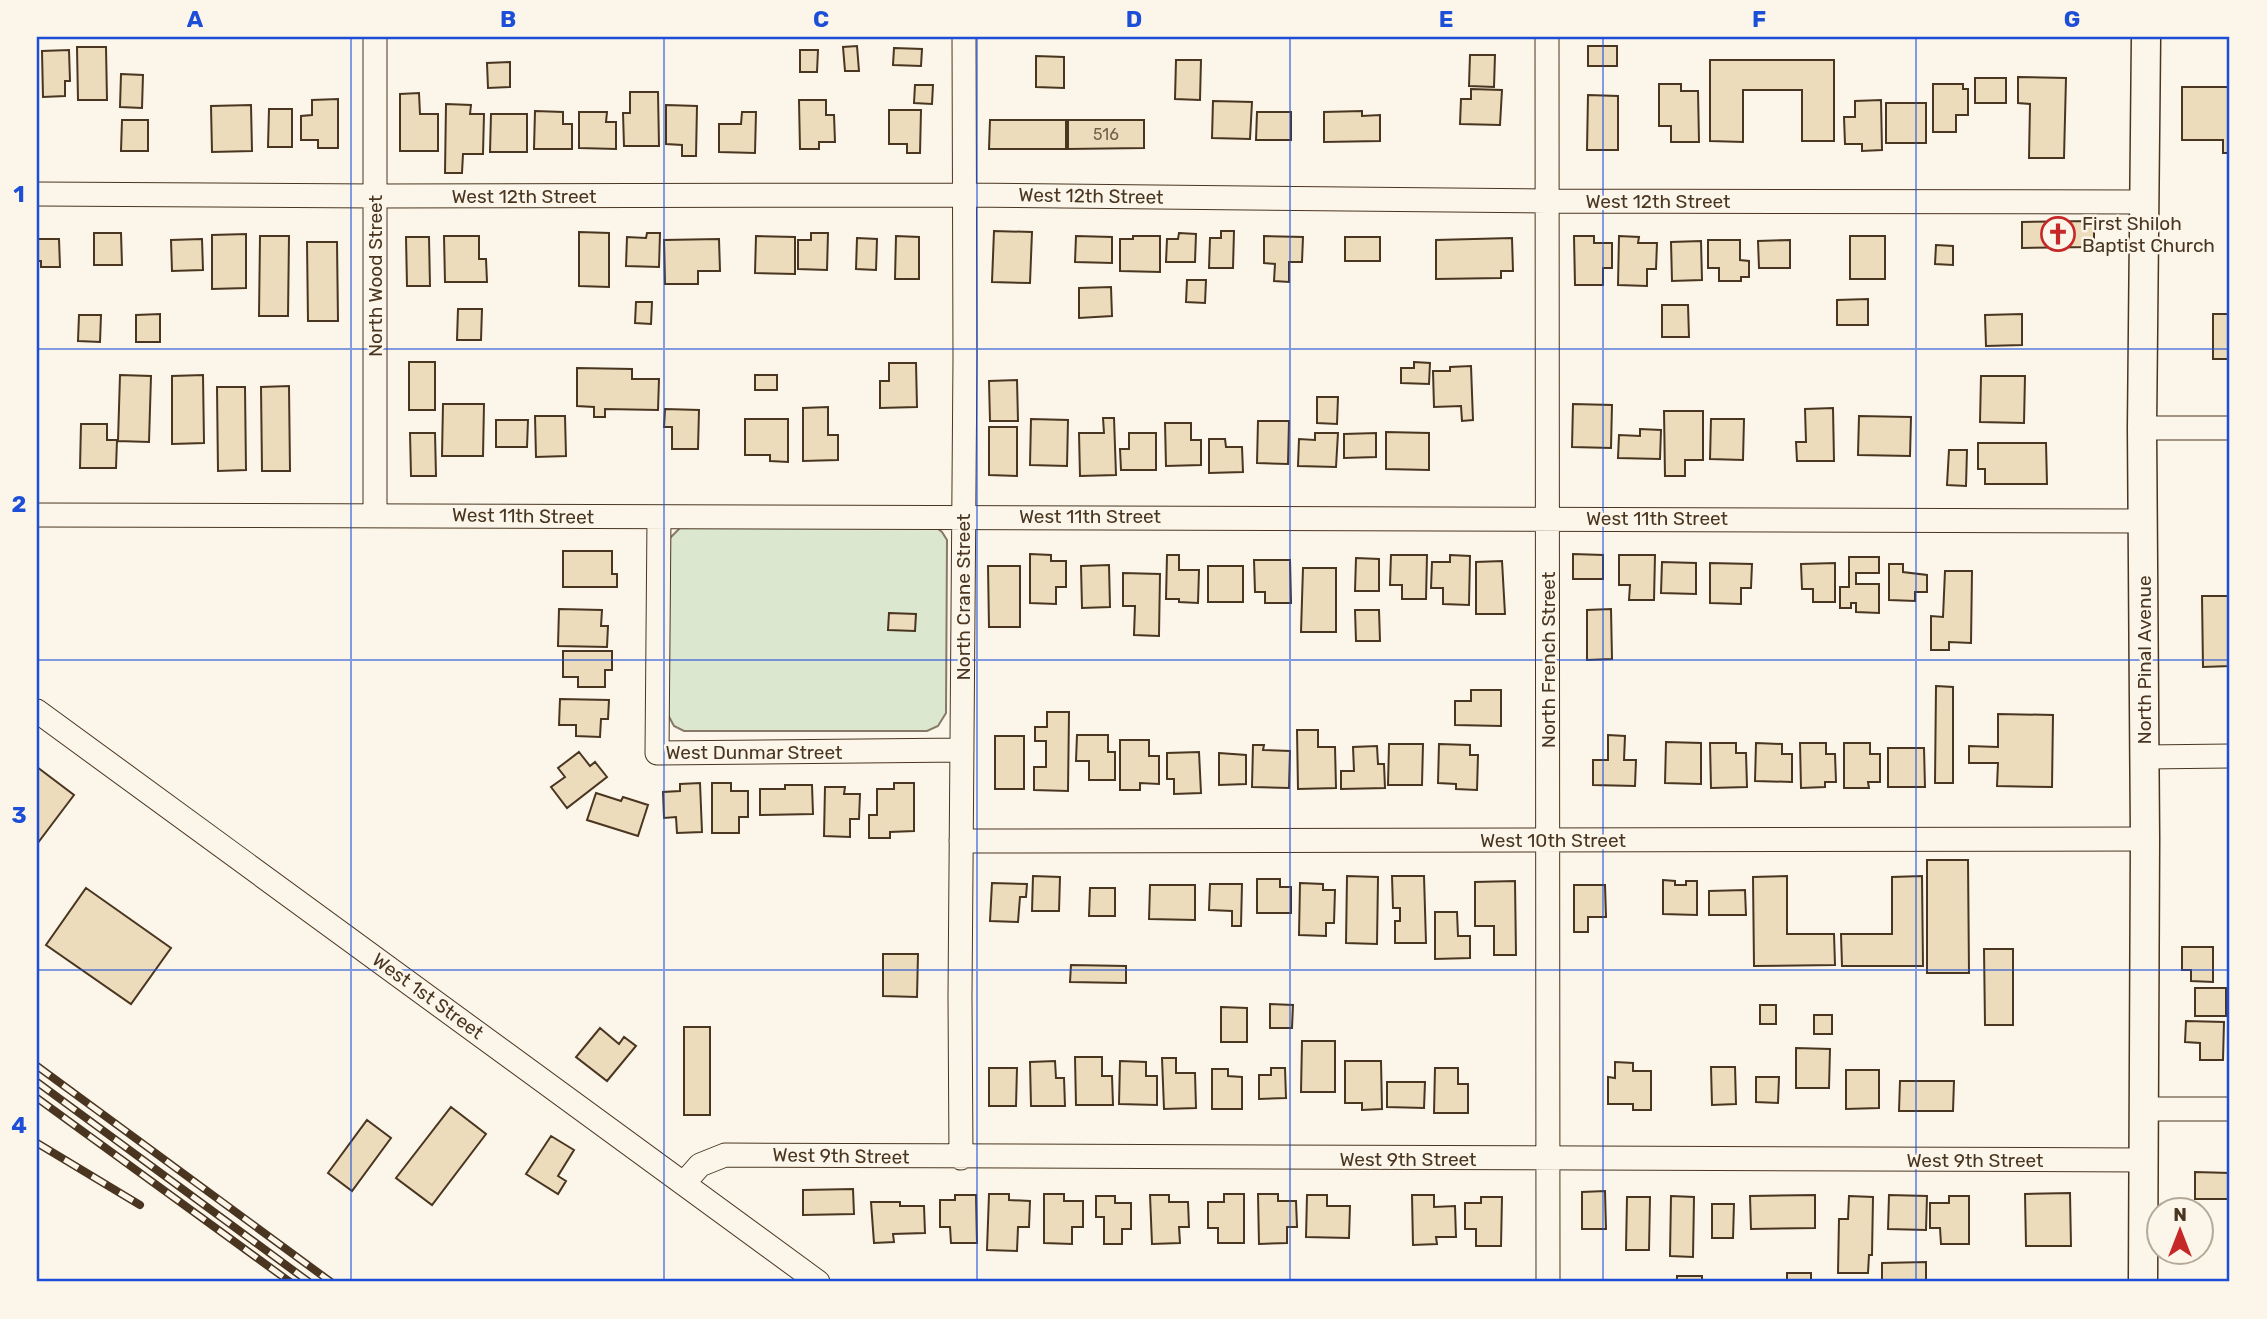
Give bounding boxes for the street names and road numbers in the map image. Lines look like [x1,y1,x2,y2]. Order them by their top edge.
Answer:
street label: West 12th Street [1018,183,1164,209]
street label: West 12th Street [451,185,597,208]
street label: West 12th Street [1585,190,1731,213]
street label: North Wood Street [364,194,387,357]
street label: West 11th Street [452,503,595,529]
street label: West 11th Street [1019,505,1162,528]
street label: West 11th Street [1586,507,1729,530]
street label: North Crane Street [952,513,975,680]
street label: North French Street [1537,571,1560,748]
street label: North Pinal Avenue [2133,575,2156,745]
street label: West Dunmar Street [665,741,843,764]
street label: West 10th Street [1480,829,1627,852]
street label: West 1st Street [368,948,489,1044]
street label: West 9th Street [772,1143,910,1169]
street label: West 9th Street [1339,1148,1477,1171]
street label: West 9th Street [1906,1149,2044,1172]

